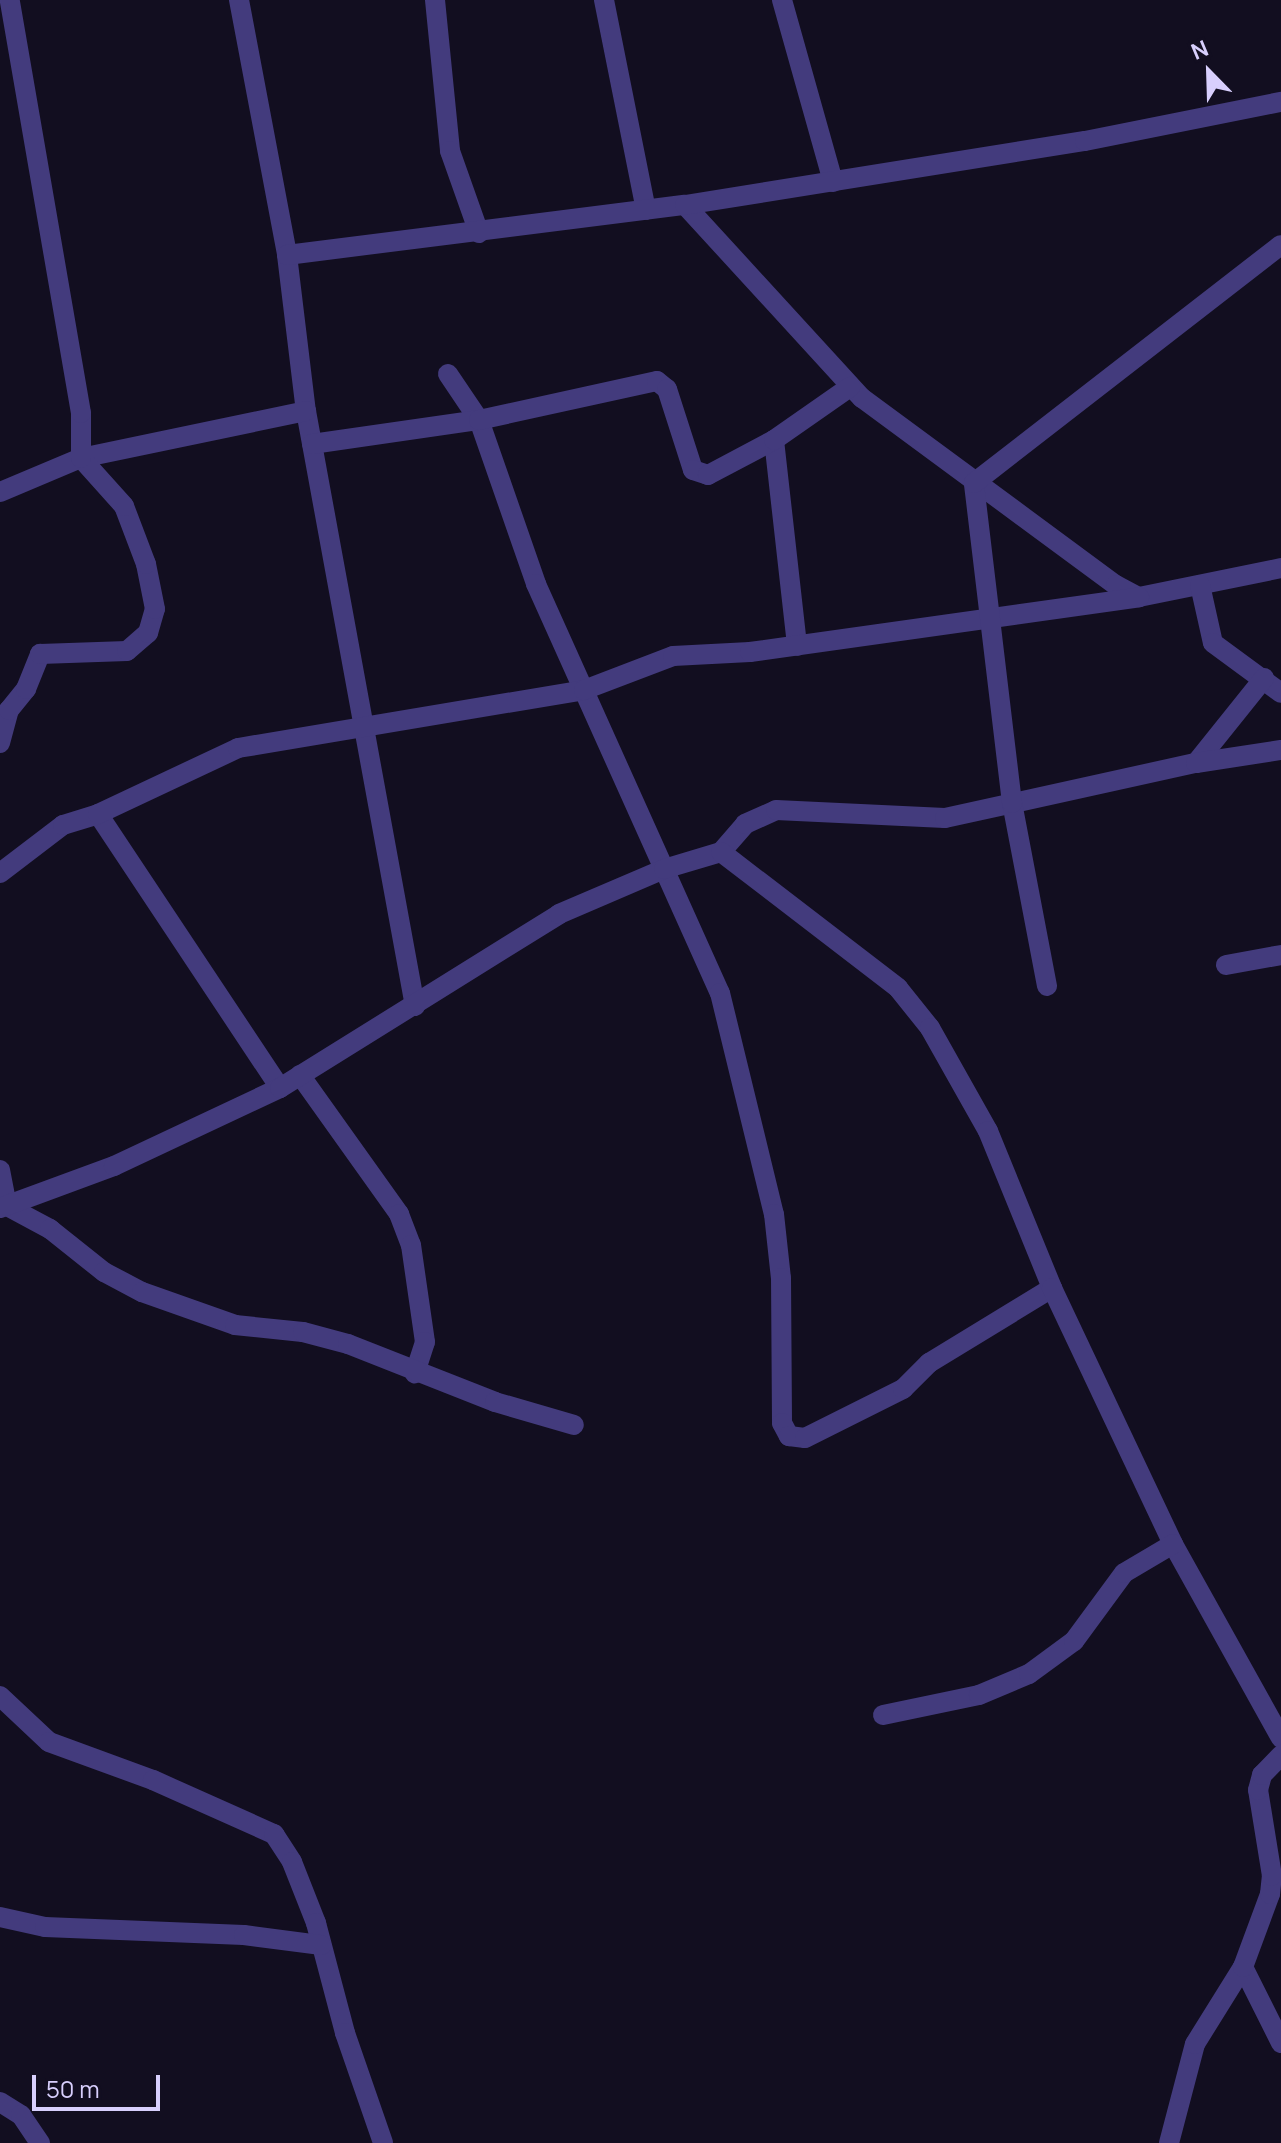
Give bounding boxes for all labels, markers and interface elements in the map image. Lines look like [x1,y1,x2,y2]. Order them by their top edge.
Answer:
north arrow [1169,32,1249,112]
text: N [1186,33,1213,67]
scale bar [36,2059,164,2109]
text: 50 m [46,2072,100,2105]

